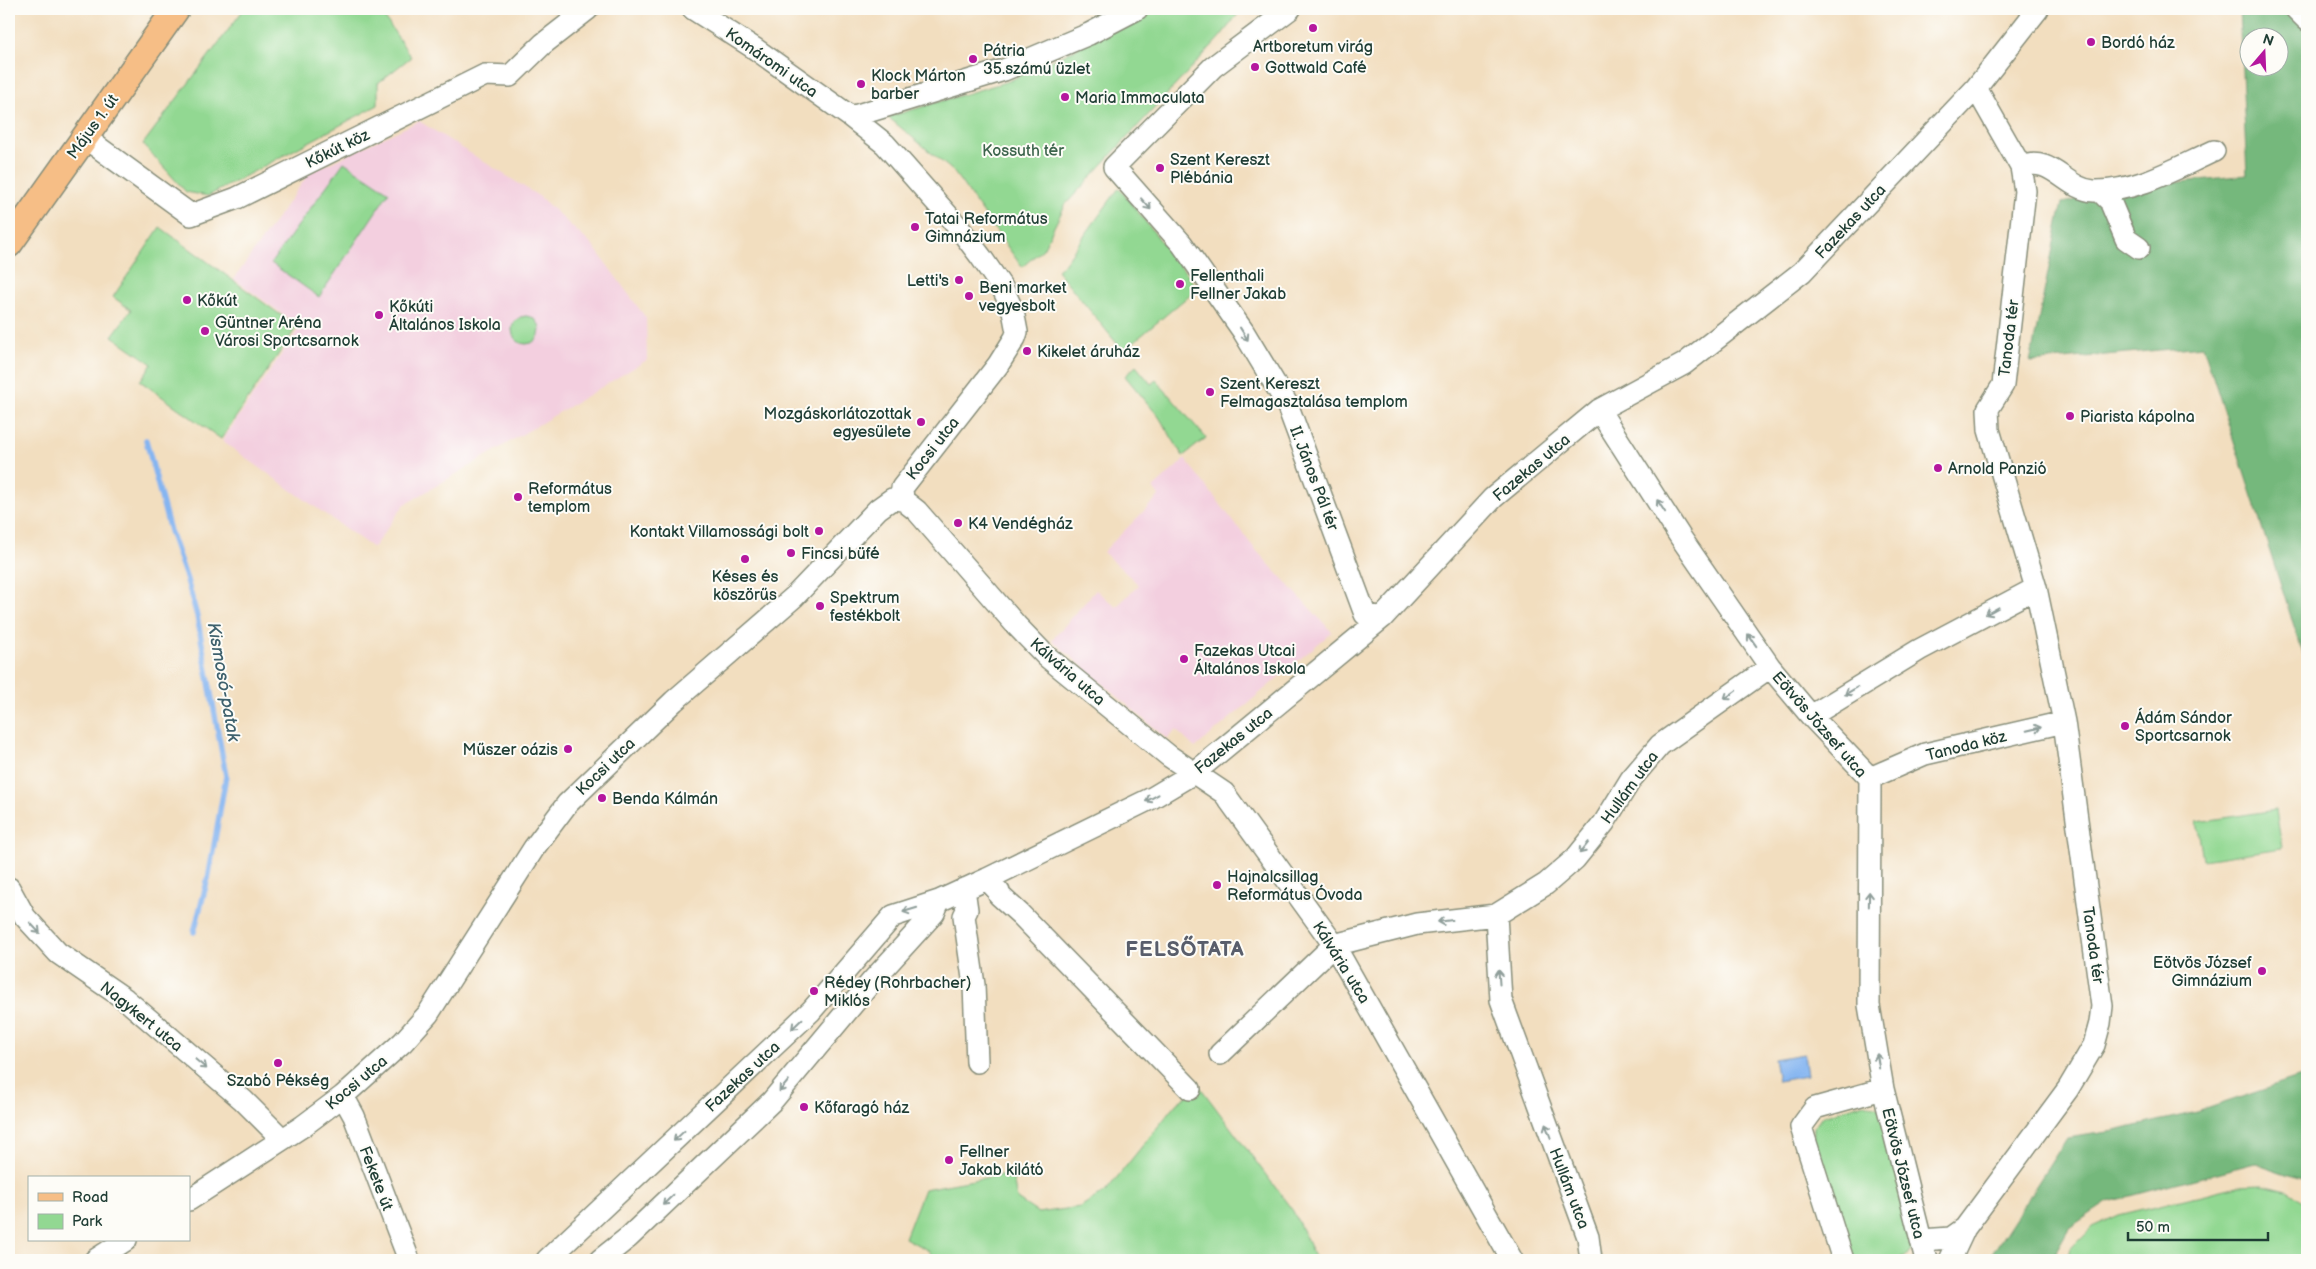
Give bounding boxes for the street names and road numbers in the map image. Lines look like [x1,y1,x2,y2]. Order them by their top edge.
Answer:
street label: Komáromi utca [721,24,821,102]
street label: Május 1. út [63,91,123,163]
street label: Kőkút köz [303,126,373,173]
street label: Fazekas utca [1812,181,1890,263]
street label: Tanoda tér [1995,298,2024,378]
street label: Kocsi utca [903,414,964,484]
street label: II. János Pál tér [1285,424,1342,534]
street label: Fazekas utca [1490,430,1574,506]
street label: Kálvária utca [1026,634,1108,710]
street label: Eötvös József utca [1768,668,1870,782]
street label: Fazekas utca [1191,704,1277,778]
street label: Tanoda köz [1924,727,2009,766]
street label: Kocsi utca [573,734,639,800]
street label: Hullám utca [1598,748,1663,828]
street label: Tanoda tér [2078,906,2107,985]
street label: Kálvária utca [1308,918,1373,1007]
street label: Nagykert utca [96,978,186,1056]
street label: Fazekas utca [702,1038,784,1116]
street label: Kocsi utca [322,1052,392,1114]
street label: Eötvös József utca [1877,1106,1928,1241]
street label: Fekete út [355,1144,397,1214]
street label: Hullám utca [1544,1145,1593,1232]

